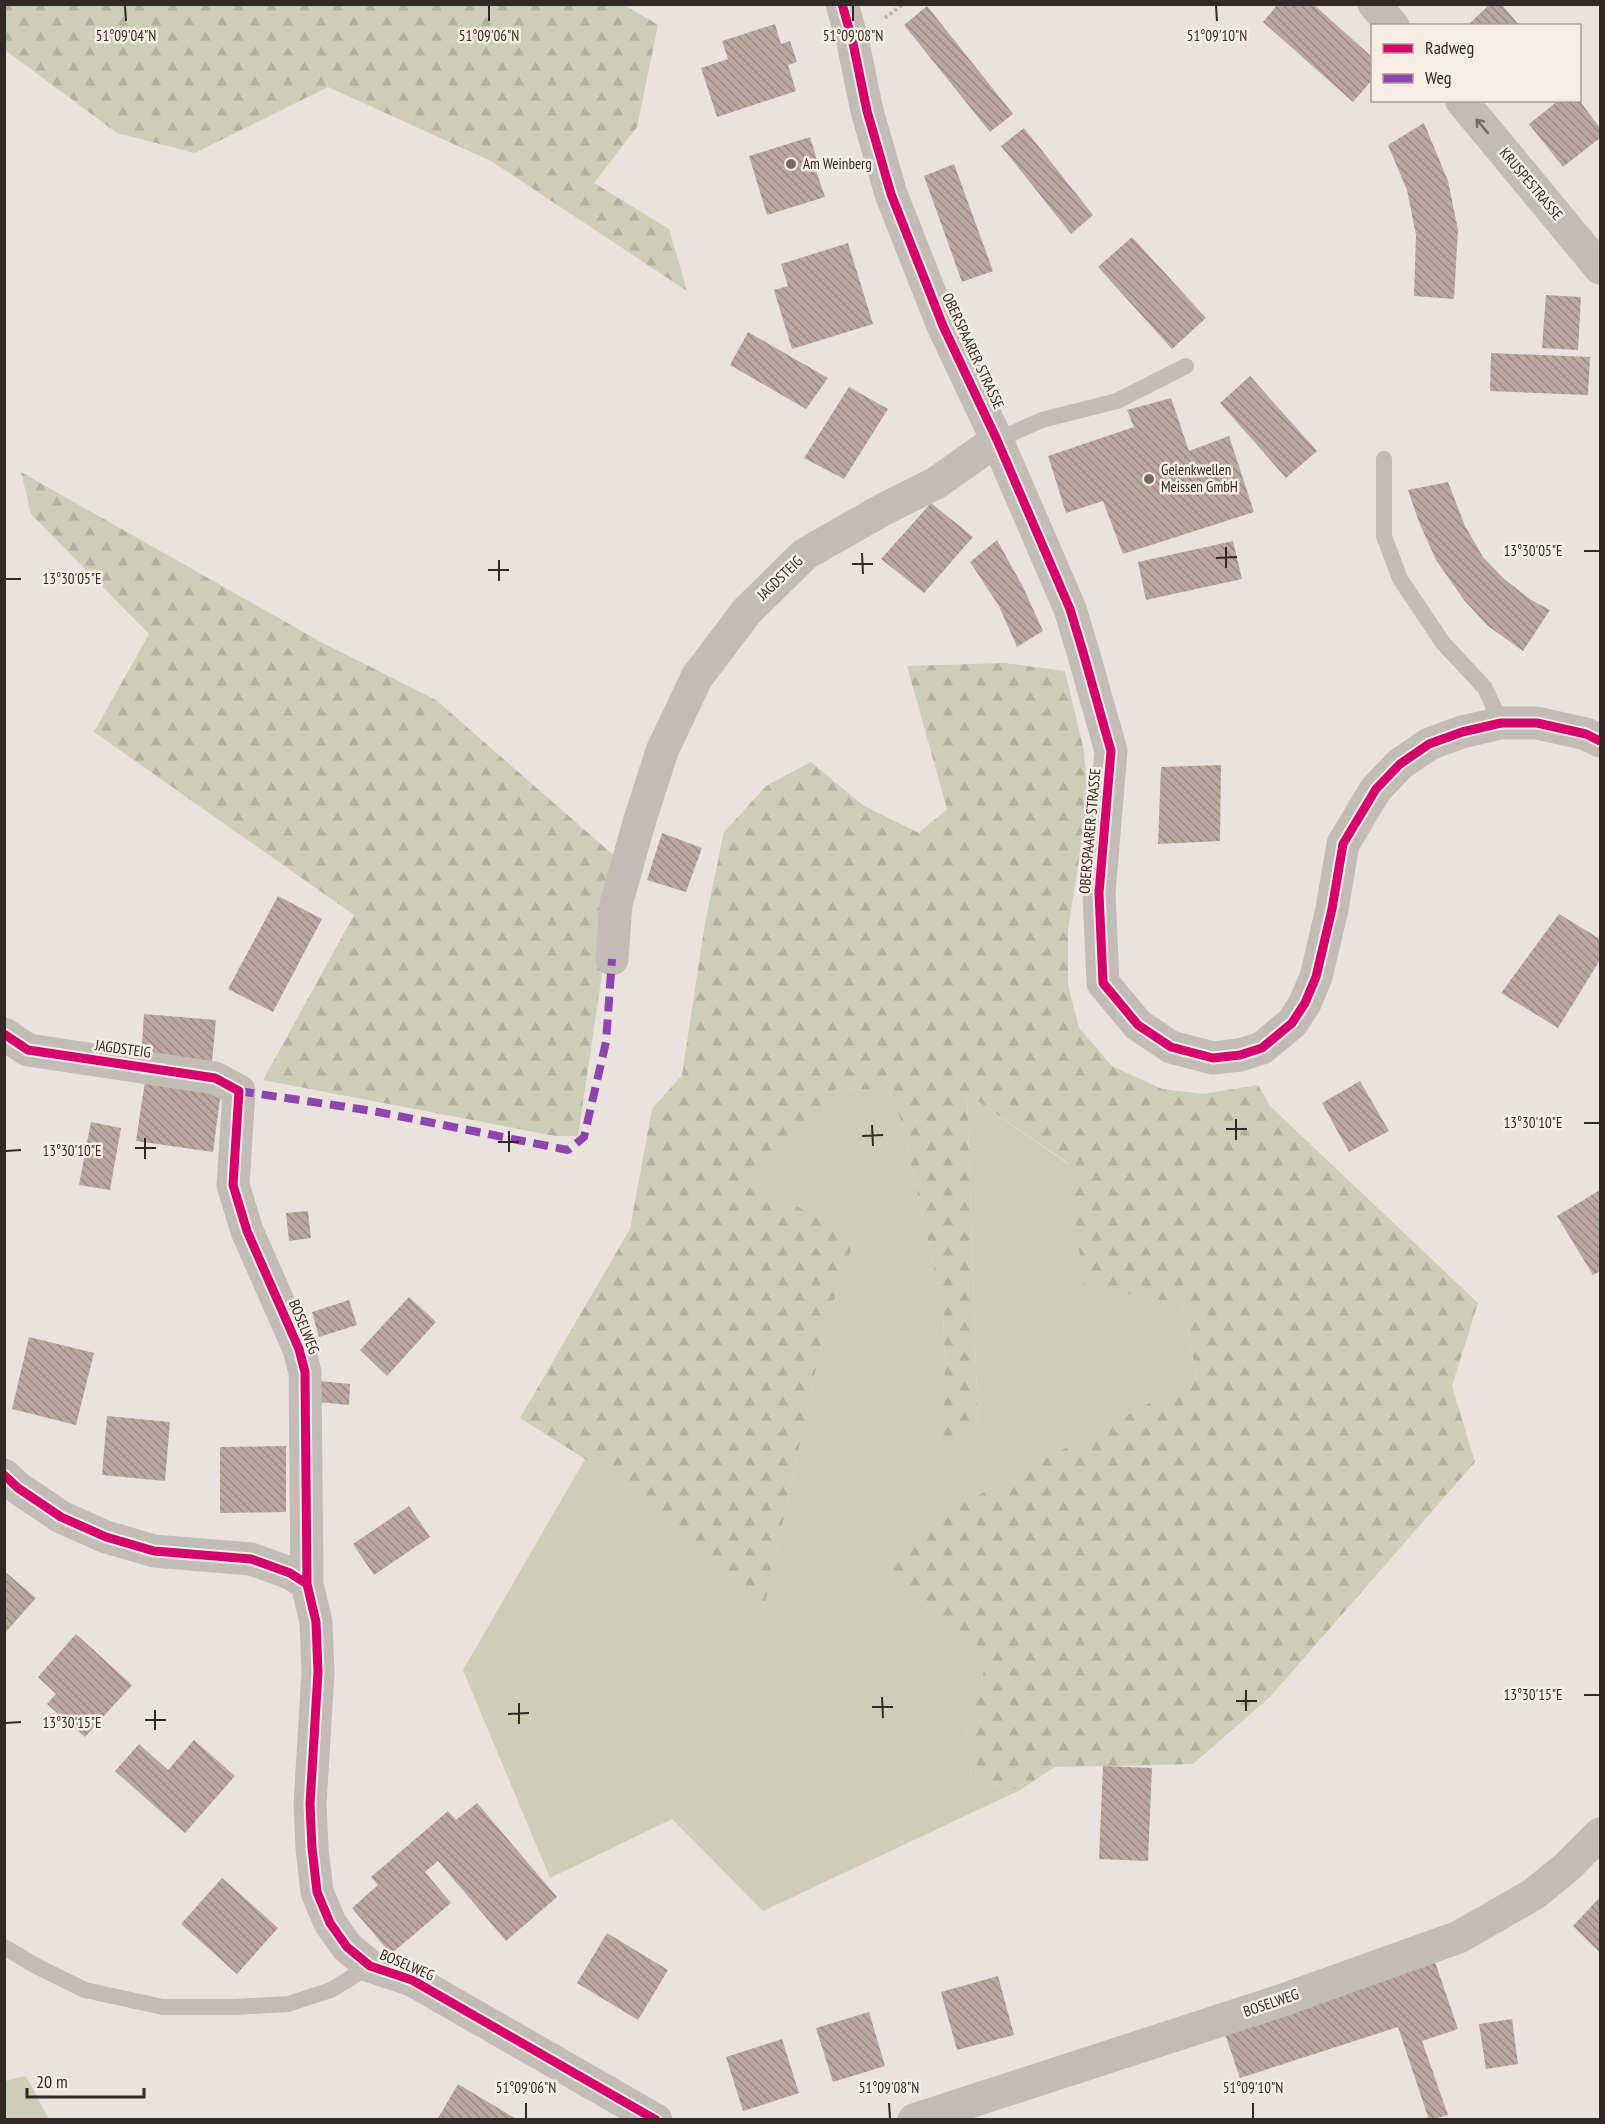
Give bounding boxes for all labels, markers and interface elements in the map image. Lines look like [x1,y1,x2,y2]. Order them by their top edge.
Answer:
legend [1371,24,1581,102]
text: 51°09'04"N [96,26,156,45]
text: 51°09'06"N [459,26,519,45]
text: 51°09'08"N [823,26,883,45]
text: 51°09'10"N [1187,26,1247,45]
text: Radweg [1425,36,1474,59]
text: Weg [1425,66,1452,89]
one-way arrow [1476,118,1489,134]
street label: KRUSPESTRASSE [1496,144,1567,224]
place label: Am Weinberg [803,154,872,173]
marker: Am Weinberg [784,157,798,171]
street label: OBERSPAARER STRASSE [938,290,1009,412]
place label: Gelenkwellen Meissen GmbH [1161,460,1238,496]
marker: Gelenkwellen Meissen GmbH [1142,472,1156,486]
text: 13°30'05"E [1503,541,1563,560]
street label: JAGDSTEIG [752,551,806,605]
text: 13°30'05"E [42,569,102,588]
street label: OBERSPAARER STRASSE [1075,767,1104,894]
street label: JAGDSTEIG [93,1035,152,1062]
text: 13°30'10"E [1503,1113,1563,1132]
text: 13°30'10"E [42,1141,102,1160]
street label: BOSELWEG [285,1297,324,1357]
text: 13°30'15"E [1503,1685,1563,1704]
text: 13°30'15"E [42,1713,102,1732]
street label: BOSELWEG [377,1945,437,1984]
street label: BOSELWEG [1241,1984,1301,2021]
scale bar [27,2061,144,2099]
text: 20 m [36,2070,68,2093]
text: 51°09'06"N [496,2078,556,2097]
text: 51°09'08"N [859,2078,919,2097]
text: 51°09'10"N [1223,2078,1283,2097]

